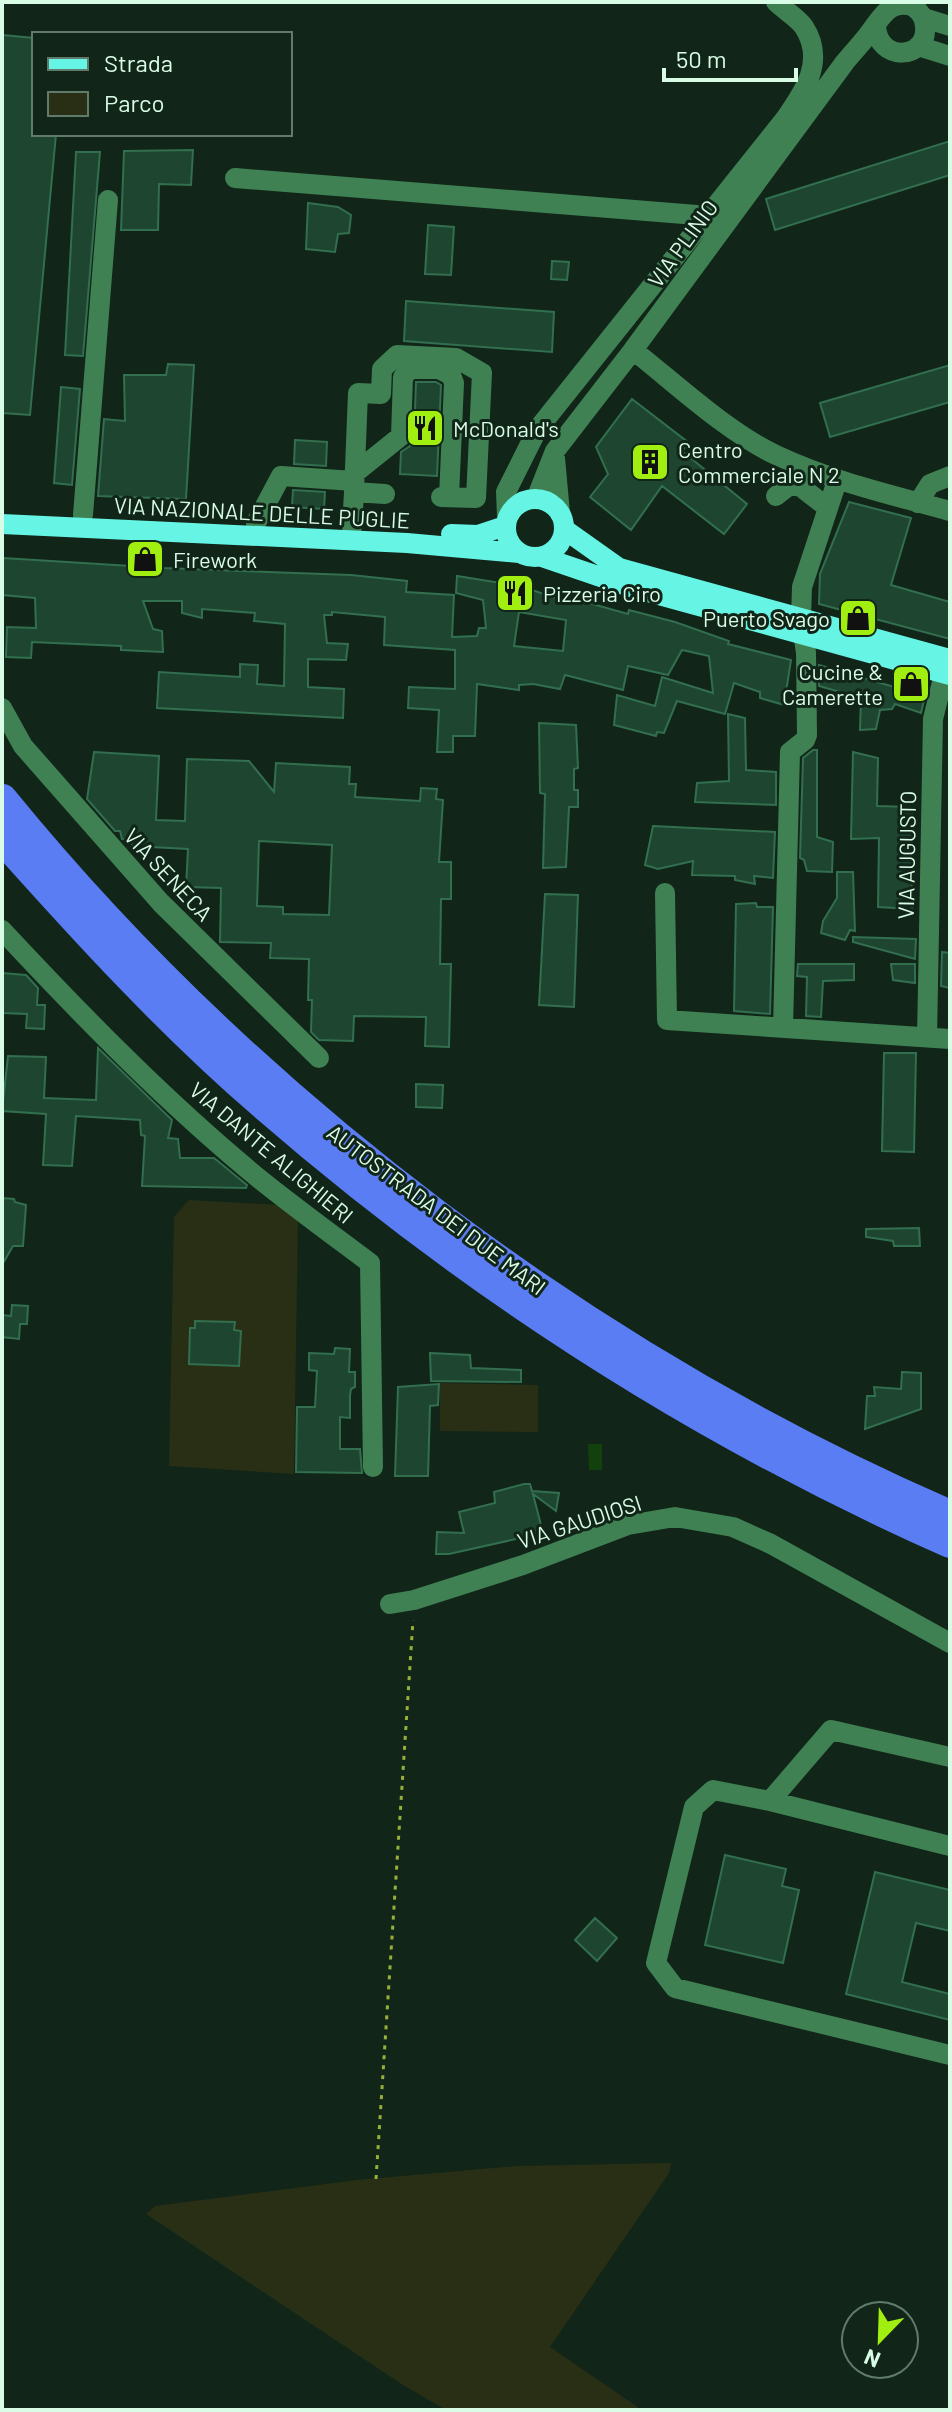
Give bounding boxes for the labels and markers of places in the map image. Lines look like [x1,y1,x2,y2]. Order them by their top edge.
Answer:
restaurant icon: McDonald's [404,407,446,449]
place label: McDonald's [453,415,559,441]
place label: Centro Commerciale N 2 [678,436,840,487]
building icon: Centro Commerciale N 2 [629,441,671,483]
shop icon: Firework [124,538,166,580]
place label: Firework [173,546,257,572]
restaurant icon: Pizzeria Ciro [494,572,536,614]
place label: Pizzeria Ciro [543,580,661,606]
shop icon: Puerto Svago [837,597,879,639]
place label: Puerto Svago [703,605,830,631]
place label: Cucine & Camerette [782,658,883,709]
shop icon: Cucine & Camerette [890,663,932,705]

